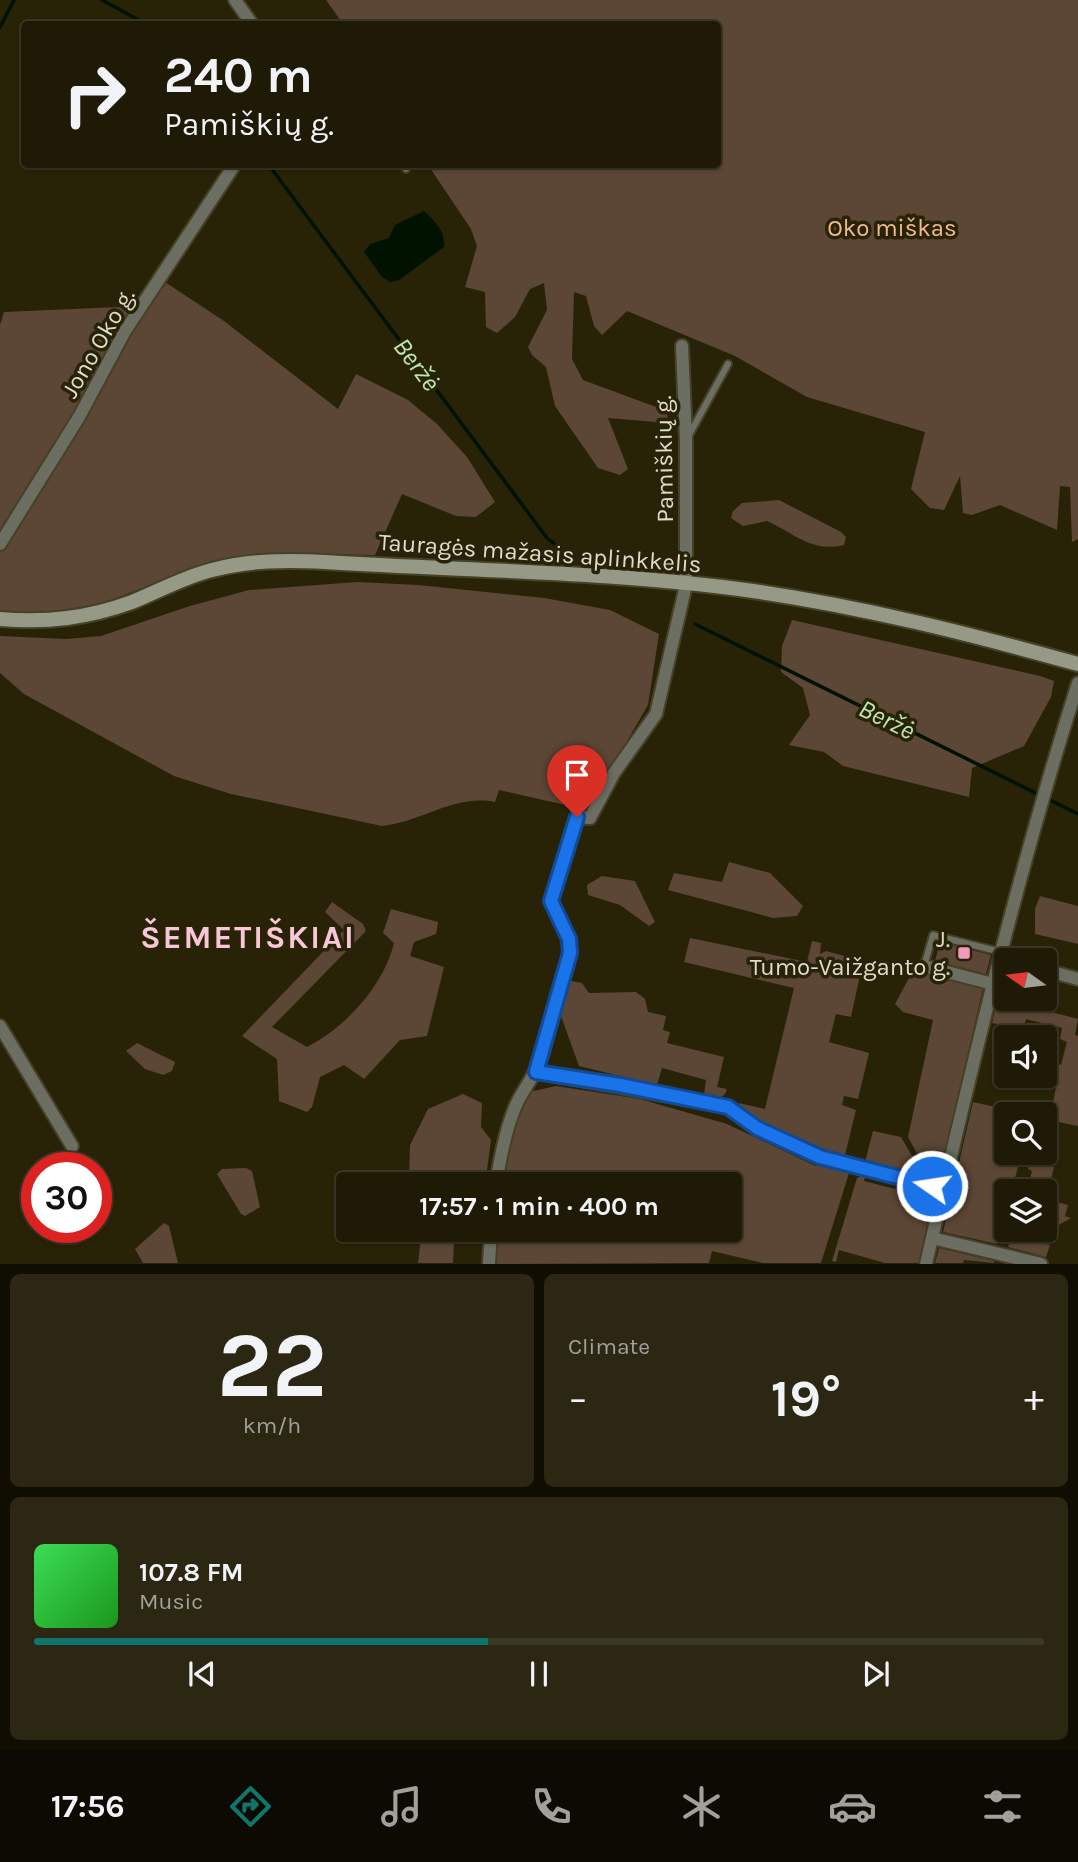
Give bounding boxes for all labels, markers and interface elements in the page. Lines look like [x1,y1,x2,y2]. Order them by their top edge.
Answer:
text: 240 m [164,47,313,104]
icon: right [49,49,140,140]
text: Pamiškių g. [164,106,334,143]
park label: Oko miškas [827,214,957,242]
street label: Jono Oko g. [55,283,141,403]
water label: Beržė [387,332,447,397]
street label: Pamiškių g. [649,395,679,523]
street label: Tauragės mažasis aplinkkelis [378,528,702,578]
water label: Beržė [854,693,920,746]
pin [547,745,607,817]
icon: arrive [558,756,596,794]
district label: ŠEMETIŠKIAI [140,917,356,956]
place label: J. Tumo-Vaižganto g. [750,925,950,981]
marker: J. Tumo-Vaižganto g. [956,945,972,961]
north arrow [994,948,1057,1012]
map controls [994,948,1057,1242]
button: sound [994,1025,1057,1088]
button: search [994,1102,1057,1165]
position arrow [895,1149,969,1223]
speed limit sign: 30 [21,1152,112,1243]
button: layers [994,1179,1057,1242]
text: 17:57 · 1 min · 400 m [419,1191,659,1222]
text: 22 [217,1313,327,1419]
text: Climate [568,1333,650,1360]
text: 19° [771,1368,841,1429]
text: − [568,1376,588,1421]
text: + [1024,1376,1044,1421]
text: km/h [243,1412,301,1439]
text: 107.8 FM [139,1557,244,1588]
text: Music [139,1588,203,1615]
icon: previous [183,1655,221,1693]
icon: pause [520,1655,558,1693]
icon: next [857,1655,895,1693]
icon: directions [226,1782,275,1831]
icon: music [377,1782,426,1831]
icon: phone [527,1782,576,1831]
icon: climate [677,1782,726,1831]
icon: car [828,1782,877,1831]
icon: filters [978,1782,1027,1831]
text: 17:56 [51,1788,125,1825]

